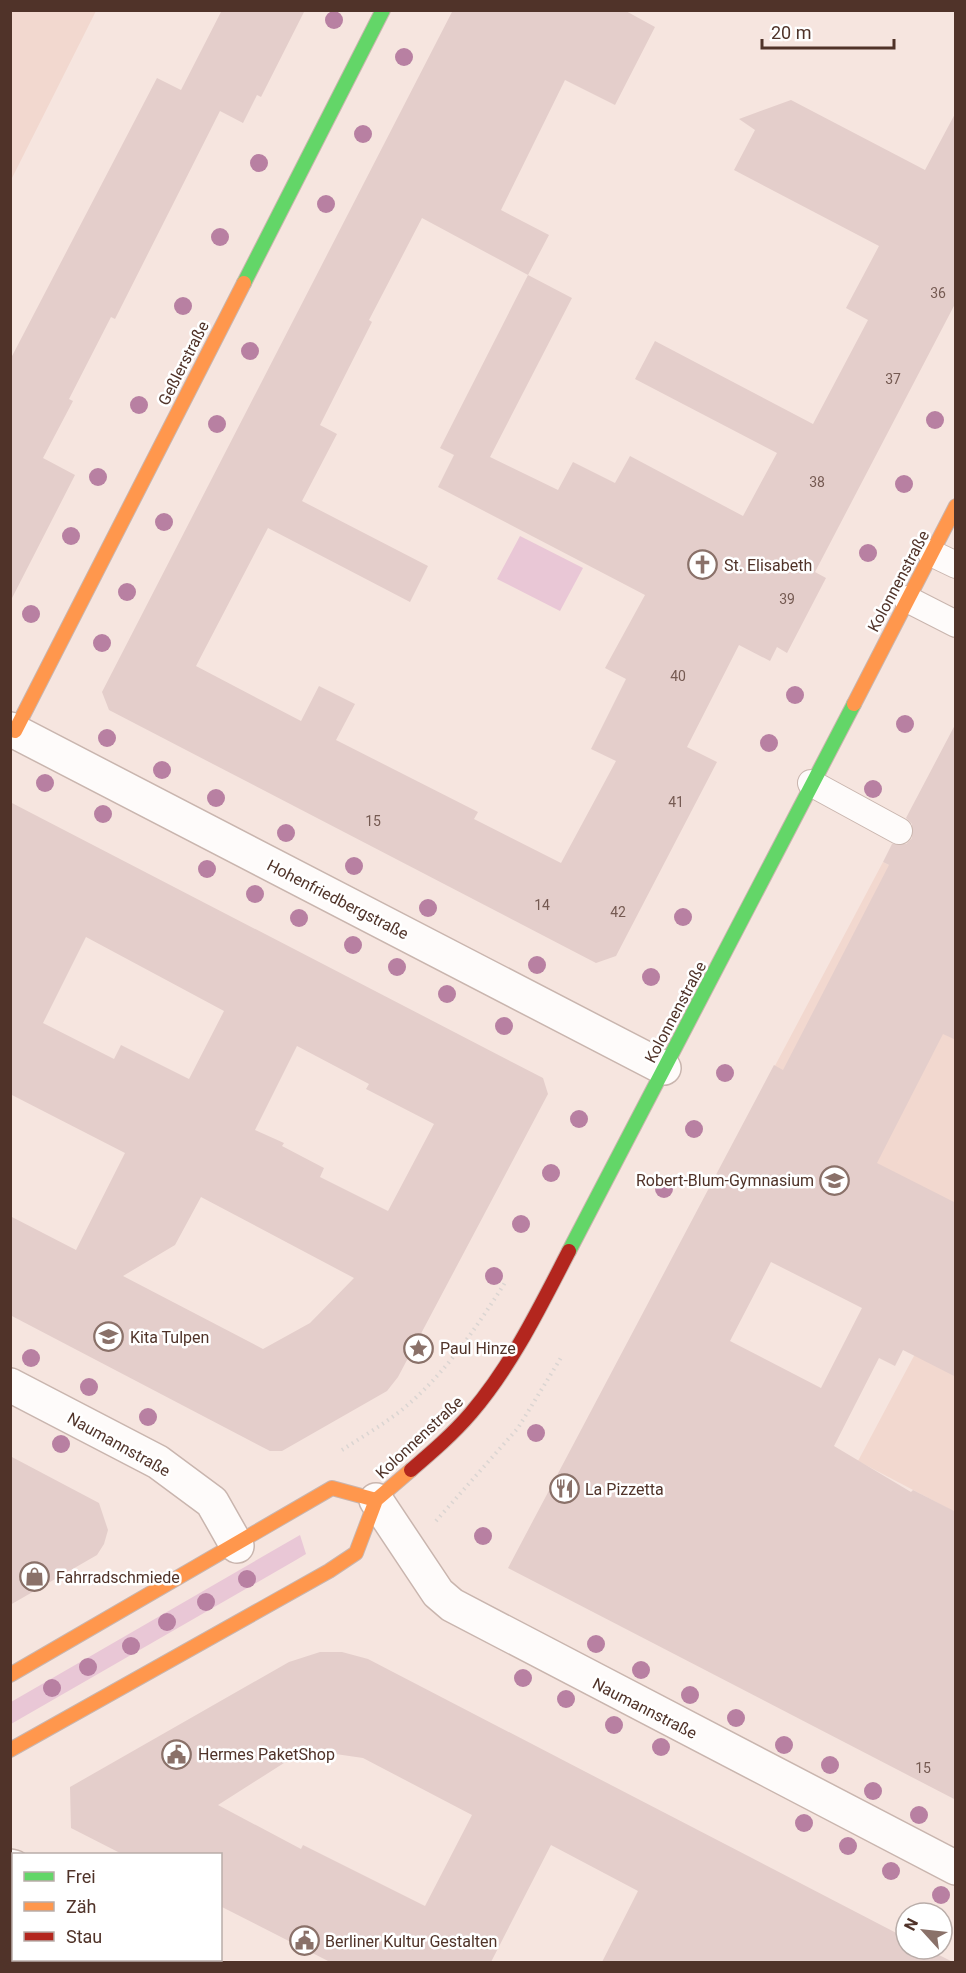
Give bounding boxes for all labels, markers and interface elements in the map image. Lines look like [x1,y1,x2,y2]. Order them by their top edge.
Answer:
scale bar [762,12,894,50]
text: 20 m [771,22,811,43]
house number: 36 [930,285,946,301]
street label: Geßlerstraße [154,318,213,409]
house number: 37 [885,371,901,387]
house number: 38 [809,474,825,490]
street label: Kolonnenstraße [864,527,933,635]
church icon: St. Elisabeth [687,549,719,581]
place label: St. Elisabeth [724,556,812,575]
house number: 39 [779,591,795,607]
house number: 40 [670,668,686,684]
house number: 41 [668,794,684,810]
house number: 15 [365,813,381,829]
street label: Hohenfriedbergstraße [264,856,412,943]
house number: 14 [534,897,550,913]
house number: 42 [610,904,626,920]
street label: Kolonnenstraße [641,958,710,1066]
school or university icon: Robert-Blum-Gymnasium [819,1164,851,1196]
place label: Robert-Blum-Gymnasium [636,1171,814,1190]
school or university icon: Kita Tulpen [93,1321,125,1353]
place label: Kita Tulpen [130,1328,209,1347]
place icon: Paul Hinze [403,1332,435,1364]
place label: Paul Hinze [440,1339,516,1358]
street label: Kolonnenstraße [372,1392,467,1483]
street label: Naumannstraße [64,1408,174,1481]
restaurant icon: La Pizzetta [548,1473,580,1505]
place label: La Pizzetta [585,1480,664,1499]
shop icon: Fahrradschmiede [19,1561,51,1593]
place label: Fahrradschmiede [56,1568,180,1587]
street label: Naumannstraße [589,1674,700,1743]
public building icon: Hermes PaketShop [161,1738,193,1770]
place label: Hermes PaketShop [198,1745,335,1764]
house number: 15 [915,1760,931,1776]
legend [12,1853,222,1961]
text: Frei [66,1866,96,1887]
text: Zäh [66,1896,97,1917]
north arrow [894,1901,954,1961]
text: N [900,1915,922,1934]
public building icon: Berliner Kultur Gestalten [288,1925,320,1957]
text: Stau [66,1926,102,1947]
place label: Berliner Kultur Gestalten [325,1932,497,1951]

